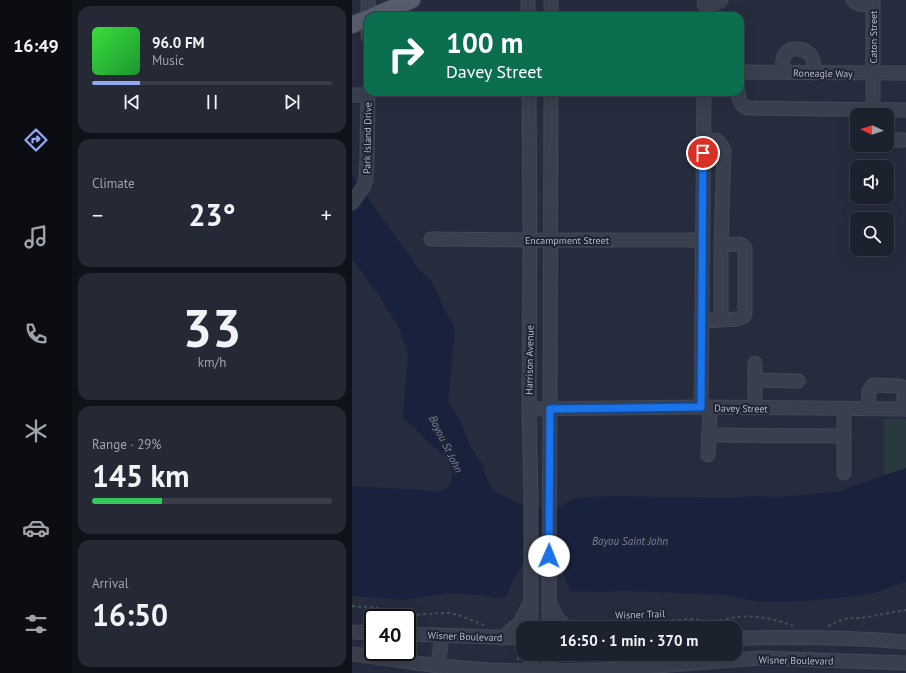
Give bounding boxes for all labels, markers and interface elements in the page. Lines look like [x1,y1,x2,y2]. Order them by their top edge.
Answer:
street label: Caton Street [867,10,880,63]
text: 100 m [446,24,523,61]
icon: right [380,28,432,80]
text: 96.0 FM [152,33,205,52]
text: 16:49 [13,34,59,57]
text: Music [152,52,184,69]
text: Davey Street [446,60,542,83]
street label: Roneagle Way [793,66,853,81]
icon: previous [121,91,143,113]
icon: pause [201,91,223,113]
icon: next [281,91,303,113]
street label: Park Island Drive [360,102,375,174]
north arrow [850,108,894,152]
map controls [850,108,894,256]
icon: directions [22,126,50,154]
pin [686,136,720,170]
icon: arrive [692,142,714,164]
button: sound [850,160,894,204]
text: Climate [92,175,135,192]
text: 23° [188,195,236,234]
text: − [92,201,103,229]
text: + [321,201,332,229]
button: search [850,212,894,256]
icon: music [22,223,50,251]
street label: Encampment Street [525,234,610,247]
text: 33 [183,294,241,361]
icon: phone [22,320,50,348]
street label: Harrison Avenue [522,325,537,395]
text: km/h [198,354,226,371]
street label: Davey Street [714,402,768,415]
water label: Bayou St John [426,413,466,475]
icon: climate [22,417,50,445]
text: Range · 29% [92,436,161,453]
text: 145 km [92,456,190,495]
icon: car [22,514,50,542]
water label: Bayou Saint John [592,534,668,548]
position arrow [528,535,570,577]
text: Arrival [92,575,128,592]
text: 16:50 [92,595,168,634]
street label: Wisner Trail [615,607,665,622]
speed limit sign: 40 [364,609,416,661]
icon: filters [22,610,50,638]
street label: Wisner Boulevard [427,629,503,644]
text: 16:50 · 1 min · 370 m [560,631,698,650]
street label: Wisner Boulevard [759,653,833,668]

